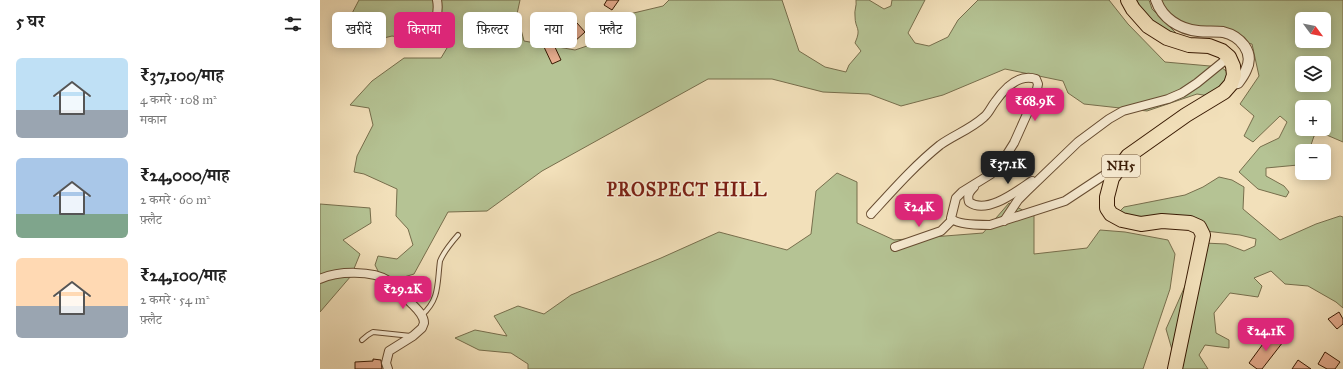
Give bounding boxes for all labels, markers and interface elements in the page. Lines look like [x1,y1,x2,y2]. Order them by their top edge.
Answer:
text: 5 घर [16,11,44,32]
chip: खरीदें [332,12,386,48]
chip: किराया [394,12,455,48]
chip: फ़िल्टर [463,12,522,48]
chip: नया [530,12,577,48]
chip: फ़्लैट [585,12,636,48]
north arrow [1295,12,1331,48]
map controls [1295,12,1331,180]
icon: filters [282,13,304,35]
button: layers [1295,56,1331,92]
text: ₹37,100/माह [140,65,224,86]
icon: home [48,74,96,122]
pin: ₹68.9K [1002,88,1068,122]
text: 4 कमरे · 108 m² [140,92,217,108]
text: ₹68.9K [1015,93,1055,109]
button: + [1295,100,1331,136]
text: मकान [140,112,166,128]
button: − [1295,144,1331,180]
pin: ₹37.1K [975,151,1041,185]
road number: NH5 [1102,155,1140,177]
text: ₹37.1K [990,156,1026,172]
text: ₹24,000/माह [140,165,229,186]
icon: home [48,174,96,222]
district label: PROSPECT HILL [606,179,768,201]
text: 2 कमरे · 60 m² [140,192,211,208]
pin: ₹24K [895,194,943,228]
text: ₹24K [904,199,934,215]
text: फ़्लैट [140,212,162,228]
text: ₹24,100/माह [140,265,226,286]
icon: home [48,274,96,322]
pin: ₹29.2K [370,276,436,310]
text: ₹29.2K [383,281,423,297]
text: 2 कमरे · 54 m² [140,292,209,308]
text: फ़्लैट [140,312,162,328]
pin: ₹24.1K [1233,318,1299,352]
text: ₹24.1K [1247,323,1285,339]

